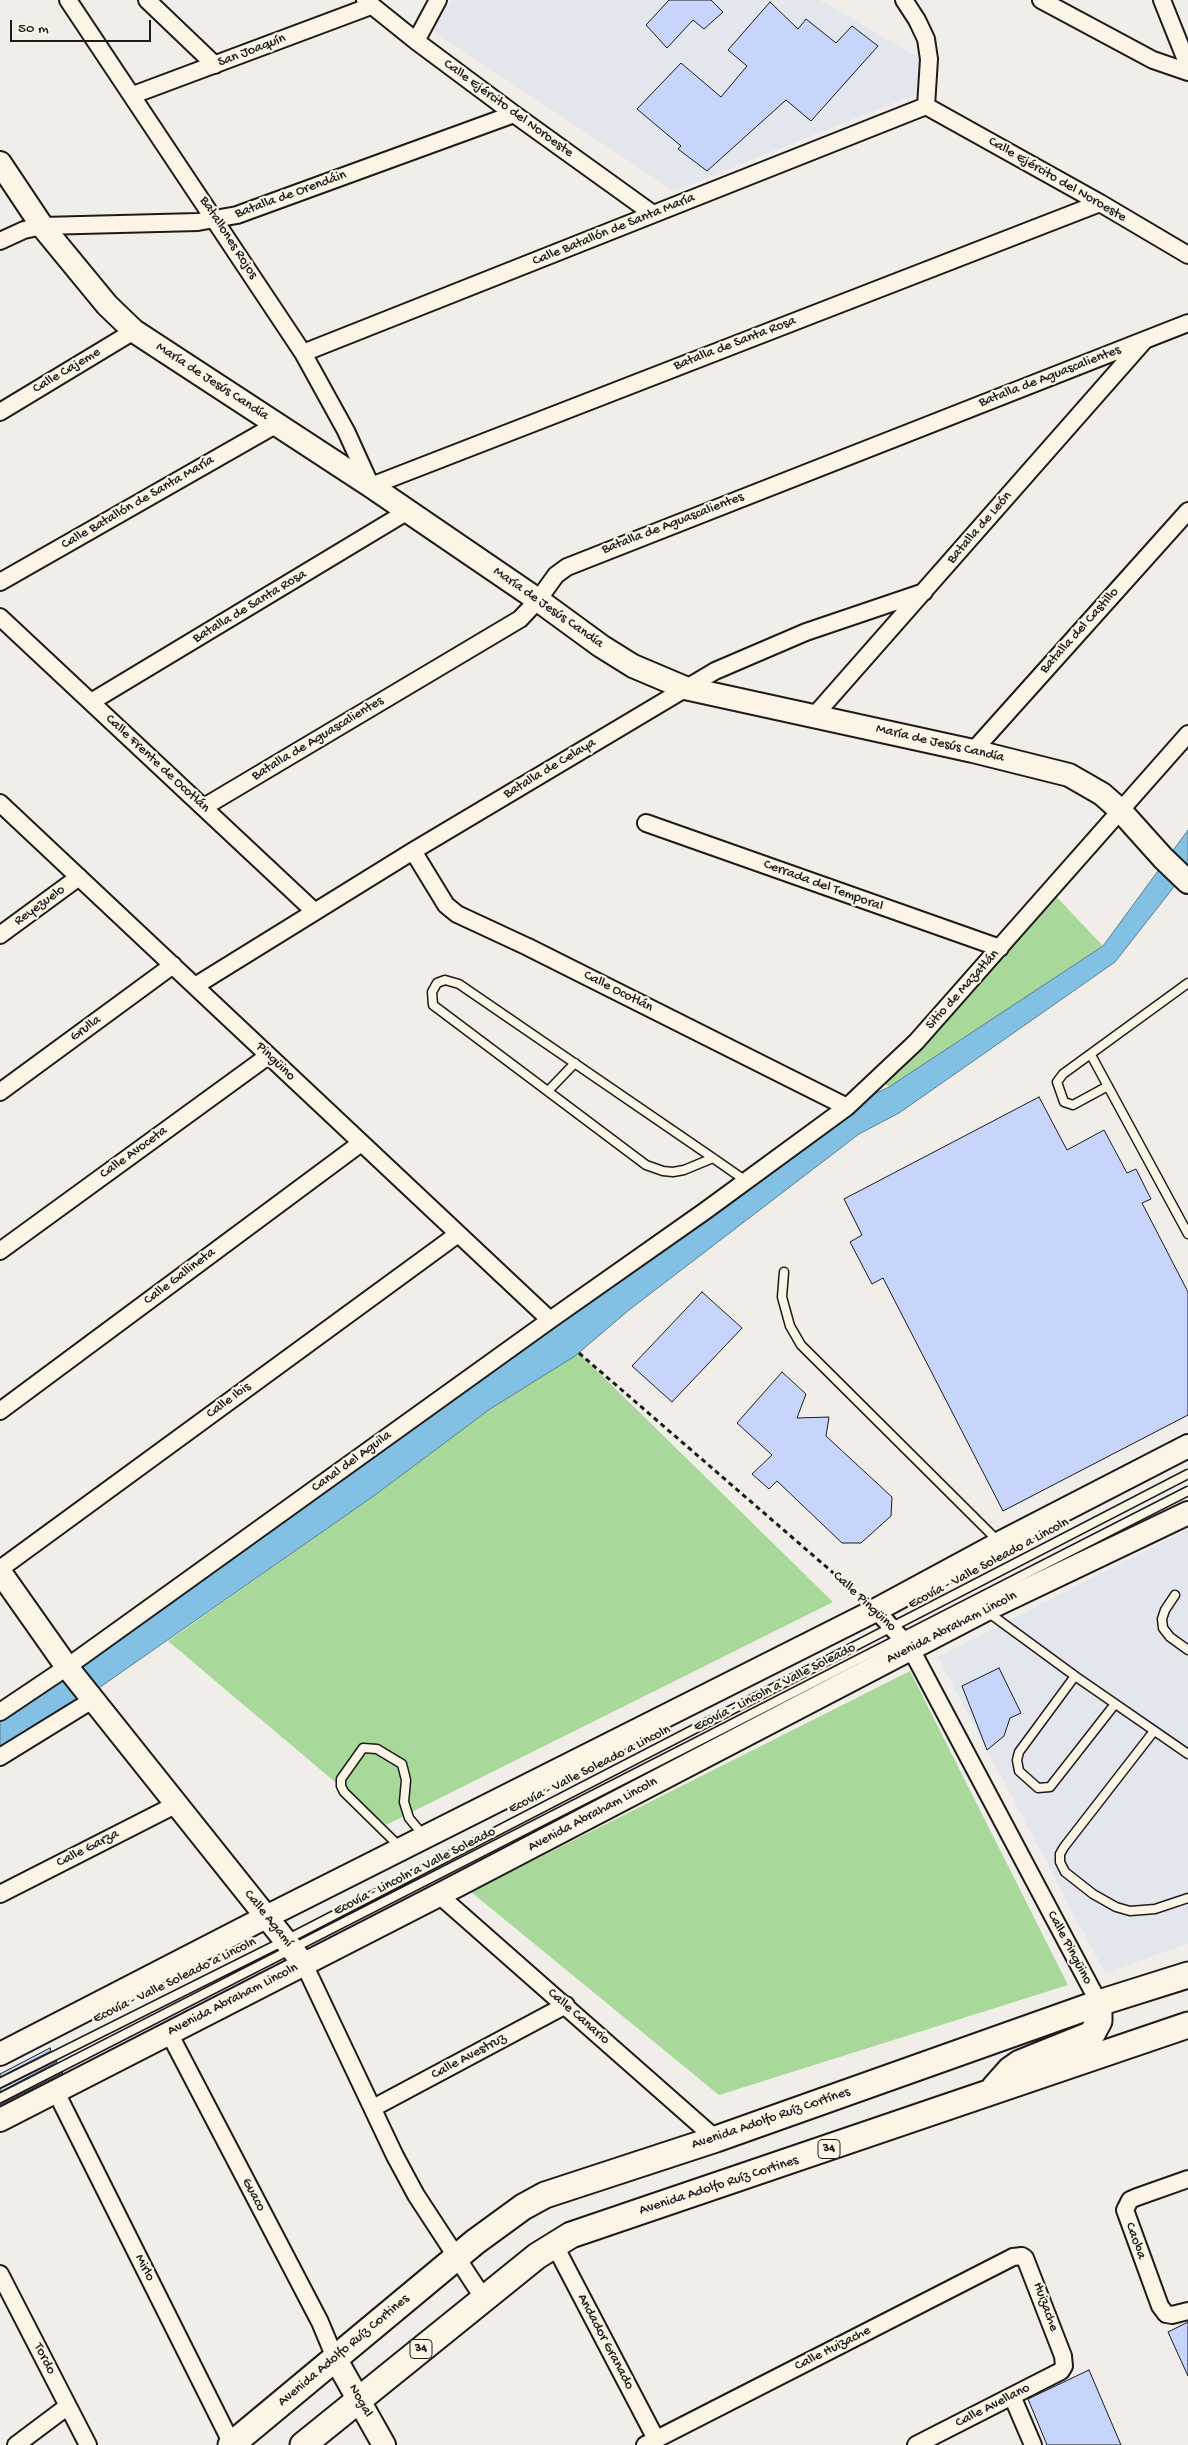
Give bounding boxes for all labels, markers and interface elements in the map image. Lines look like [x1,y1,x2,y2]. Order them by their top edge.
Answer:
scale bar [12,10,154,42]
text: 50 m [18,20,49,38]
street label: San Joaquín [216,30,288,72]
street label: Calle Ejército del Noroeste [440,56,576,162]
street label: Calle Ejército del Noroeste [985,133,1129,227]
street label: Batalla de Orendáin [233,167,349,223]
street label: Calle Batallón de Santa María [530,190,698,270]
street label: Batallones Rojos [195,193,261,283]
street label: Batalla de Santa Rosa [671,313,799,375]
street label: María de Jesús Candía [152,339,272,425]
street label: Batalla de Aguascalientes [977,342,1123,412]
street label: Calle Cajeme [30,344,104,398]
street label: Calle Batallón de Santa María [59,452,217,554]
street label: Batalla de León [944,488,1016,568]
street label: Batalla de Aguascalientes [600,489,746,559]
street label: María de Jesús Candía [489,564,607,652]
street label: Batalla de Santa Rosa [190,566,310,648]
street label: Batalla del Castillo [1037,584,1123,678]
street label: Batalla de Aguascalientes [249,693,387,785]
street label: Calle Frente de Ocotlán [101,711,213,817]
street label: María de Jesús Candía [874,721,1006,767]
street label: Batalla de Celaya [501,735,599,803]
street label: Cerrada del Temporal [761,857,885,915]
street label: Reyezuelo [11,882,69,930]
street label: Sitio de Mazatlán [923,946,1003,1034]
street label: Calle Ocotlán [580,967,656,1017]
street label: Grulla [67,1012,105,1046]
street label: Pingüino [252,1039,298,1085]
street label: Calle Avoceta [97,1123,171,1183]
street label: Calle Gallineta [141,1245,219,1309]
street label: Calle Ibis [203,1379,255,1423]
street label: Canal del Aguila [309,1427,395,1497]
street label: Ecovía - Valle Soleado a Lincoln [906,1514,1072,1614]
street label: Calle Pingüino [829,1568,899,1636]
street label: Avenida Abraham Lincoln [884,1588,1020,1668]
street label: Ecovía - Lincoln a Valle Soleado [691,1640,859,1736]
street label: Ecovía - Valle Soleado a Lincoln [506,1722,674,1818]
street label: Avenida Abraham Lincoln [525,1774,661,1856]
street label: Ecovía - Lincoln a Valle Soleado [331,1824,499,1920]
street label: Calle Garza [54,1826,122,1872]
street label: Calle Agamí [240,1887,296,1951]
street label: Calle Pingüino [1043,1908,1095,1988]
street label: Ecovía - Valle Soleado a Lincoln [91,1934,259,2028]
street label: Avenida Abraham Lincoln [165,1960,301,2040]
street label: Calle Canario [543,1985,613,2049]
street label: Calle Avestruz [429,2030,509,2084]
street label: Avenida Adolfo Ruíz Cortínes [690,2084,852,2154]
road number: 34 [818,2140,840,2158]
street label: Avenida Adolfo Ruíz Cortines [637,2152,801,2220]
street label: Guaco [237,2176,269,2214]
street label: Caoba [1121,2220,1149,2262]
street label: Mirlo [130,2252,158,2284]
street label: Huizache [1028,2280,1062,2334]
street label: Avenida Adolfo Ruíz Cortines [275,2291,413,2411]
street label: Andador Granado [573,2291,637,2393]
street label: Calle Huizache [792,2323,874,2375]
street label: Tordo [29,2340,59,2378]
road number: 34 [410,2340,432,2358]
street label: Calle Avellano [953,2380,1033,2432]
street label: Nogal [344,2382,376,2420]

